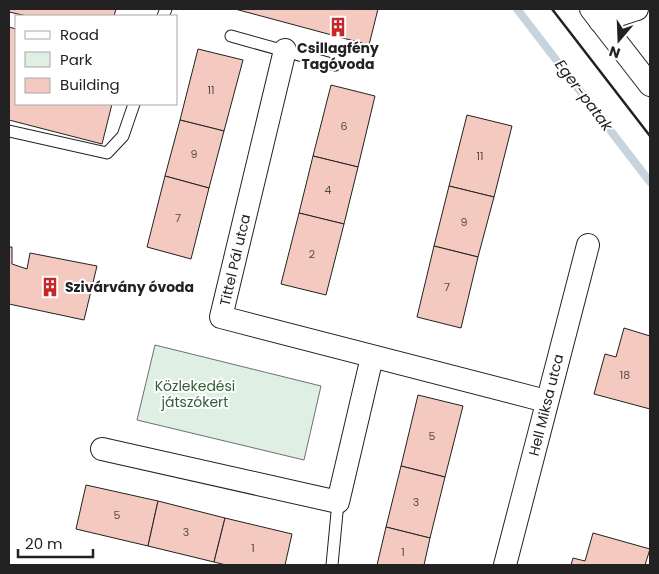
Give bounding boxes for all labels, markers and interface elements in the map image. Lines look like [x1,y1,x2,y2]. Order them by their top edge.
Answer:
legend [15,15,178,105]
north arrow [594,15,644,65]
building icon: Csillagfény Tagóvoda [327,16,349,38]
text: Road [60,24,99,45]
place label: Csillagfény Tagóvoda [297,38,379,74]
text: N [607,41,623,63]
text: Park [60,49,92,70]
water label: Eger-patak [550,55,619,136]
text: Building [60,74,120,95]
house number: 11 [207,82,215,98]
house number: 6 [341,118,348,134]
house number: 9 [191,146,198,162]
house number: 11 [476,148,484,164]
house number: 4 [325,182,332,198]
house number: 7 [175,210,181,226]
street label: Tittel Pál utca [215,212,255,308]
house number: 9 [461,214,468,230]
house number: 2 [309,246,315,262]
building icon: Szivárvány óvoda [39,276,61,298]
place label: Szivárvány óvoda [65,277,194,297]
house number: 7 [444,279,450,295]
street label: Hell Miksa utca [524,352,568,458]
house number: 18 [620,367,630,383]
park label: Közlekedési játszókert [155,376,235,412]
house number: 5 [429,428,436,444]
house number: 3 [413,494,419,510]
house number: 5 [114,507,121,523]
house number: 3 [183,524,189,540]
scale bar [18,526,92,558]
text: 20 m [25,533,63,554]
house number: 1 [251,540,255,556]
house number: 1 [401,544,405,560]

